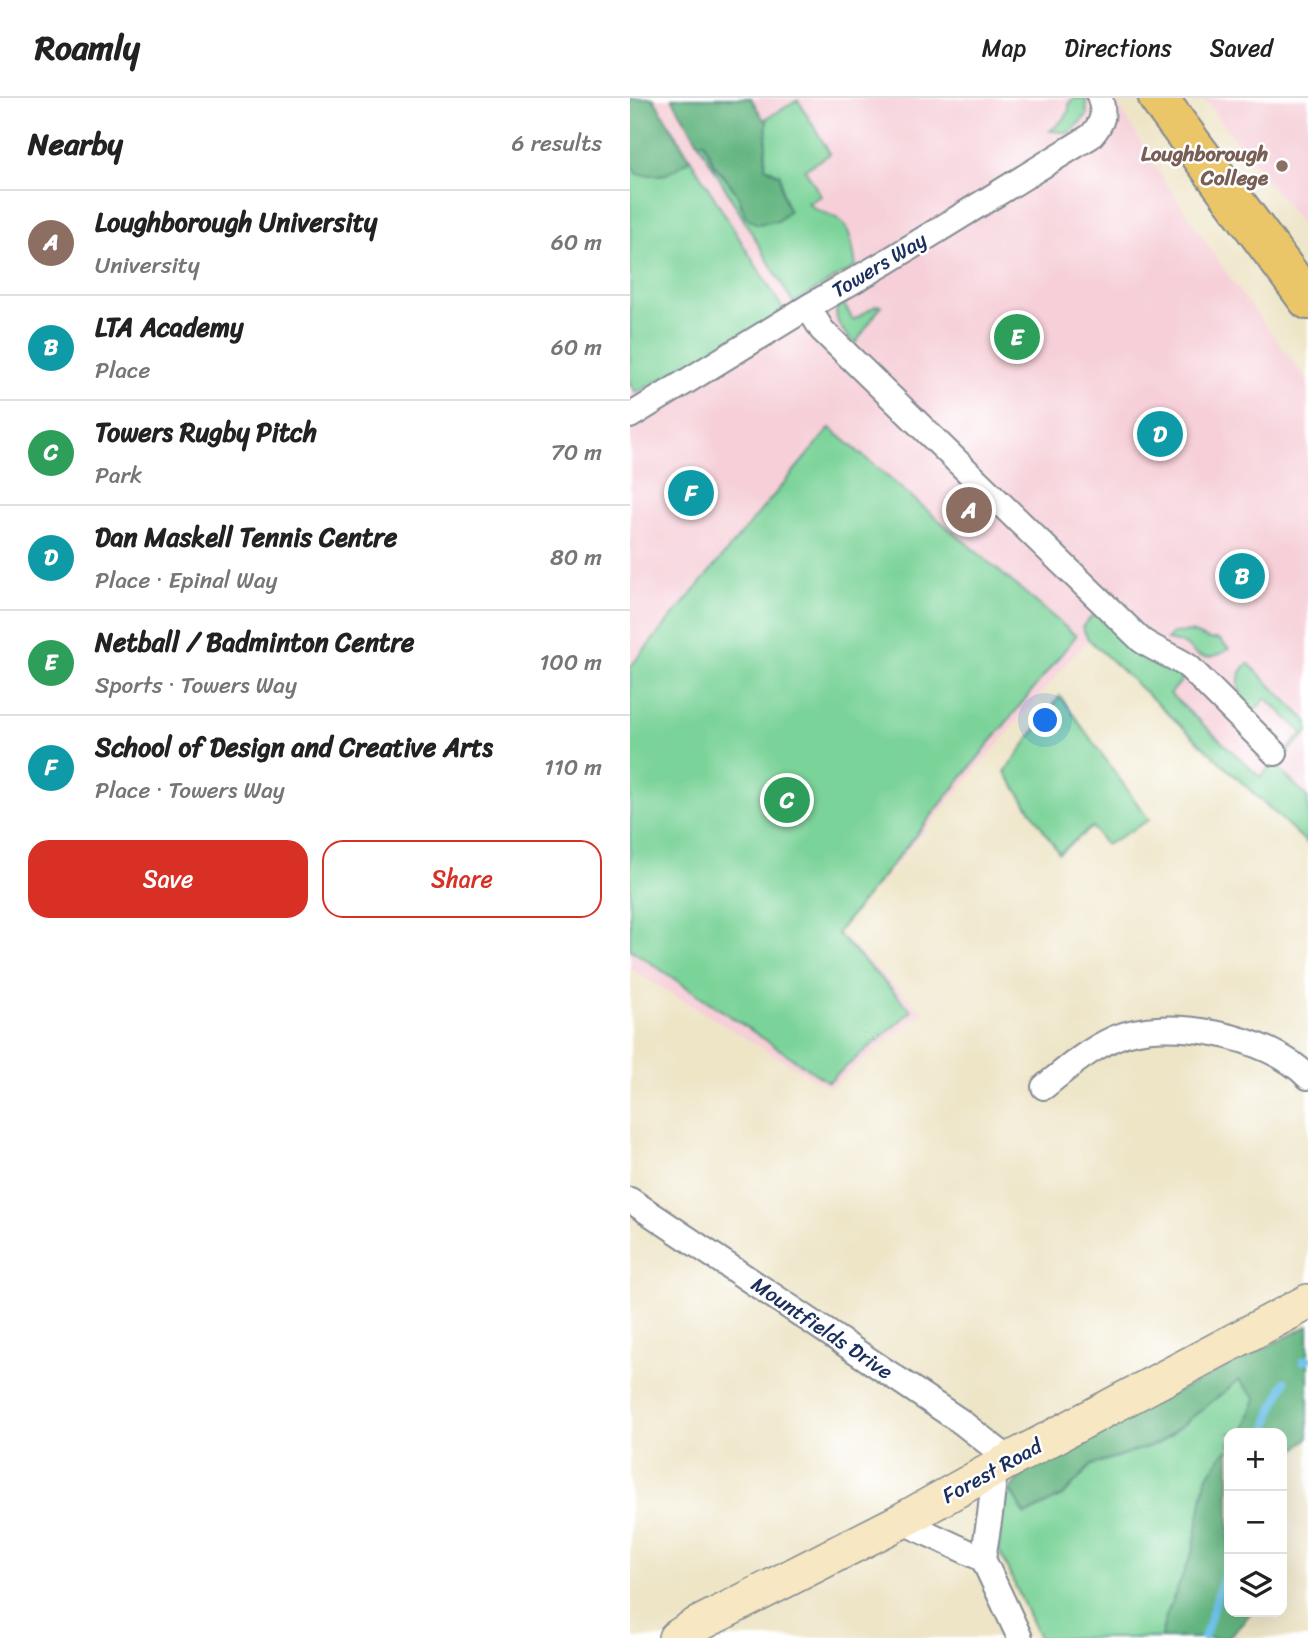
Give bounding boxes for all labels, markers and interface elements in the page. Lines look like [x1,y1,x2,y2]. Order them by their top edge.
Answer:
text: Roamly [35,19,140,77]
text: Map [982,27,1026,69]
text: Directions [1064,27,1172,69]
text: Saved [1210,27,1273,69]
text: Nearby [28,117,123,171]
text: 6 results [512,123,602,164]
place label: Loughborough College [1141,135,1269,197]
marker: Loughborough College [1274,158,1290,174]
text: Loughborough University [95,199,377,245]
street label: Towers Way [824,221,934,309]
text: A [43,222,59,263]
text: 60 m [551,222,602,263]
text: University [95,245,200,286]
text: LTA Academy [95,304,243,350]
pin: E [994,311,1040,363]
text: B [44,327,58,368]
text: 60 m [551,327,602,368]
text: Place [95,350,150,391]
pin: D [1137,408,1183,460]
text: Towers Rugby Pitch [95,409,317,455]
text: C [44,432,58,473]
text: 70 m [551,432,602,473]
text: Park [95,455,142,496]
pin: F [668,467,714,519]
pin: A [946,484,992,536]
text: Dan Maskell Tennis Centre [95,514,397,560]
text: D [44,537,58,578]
text: 80 m [550,537,602,578]
pin: B [1219,550,1265,602]
text: Place · Epinal Way [95,560,277,601]
text: Netball / Badminton Centre [95,619,414,665]
text: E [45,642,57,683]
text: 100 m [539,642,602,683]
text: Sports · Towers Way [95,665,297,706]
your location [1028,703,1062,737]
text: School of Design and Creative Arts [95,724,493,770]
text: F [45,747,57,788]
text: 110 m [544,747,602,788]
text: Place · Towers Way [95,770,285,811]
pin: C [764,774,810,826]
button: Save [28,840,308,918]
button: Share [322,840,602,918]
street label: Mountfields Drive [743,1266,901,1390]
street label: Forest Road [935,1427,1051,1514]
map controls [1224,1428,1287,1617]
button: + [1224,1428,1287,1491]
button: − [1224,1491,1287,1554]
button: layers [1224,1554,1287,1617]

